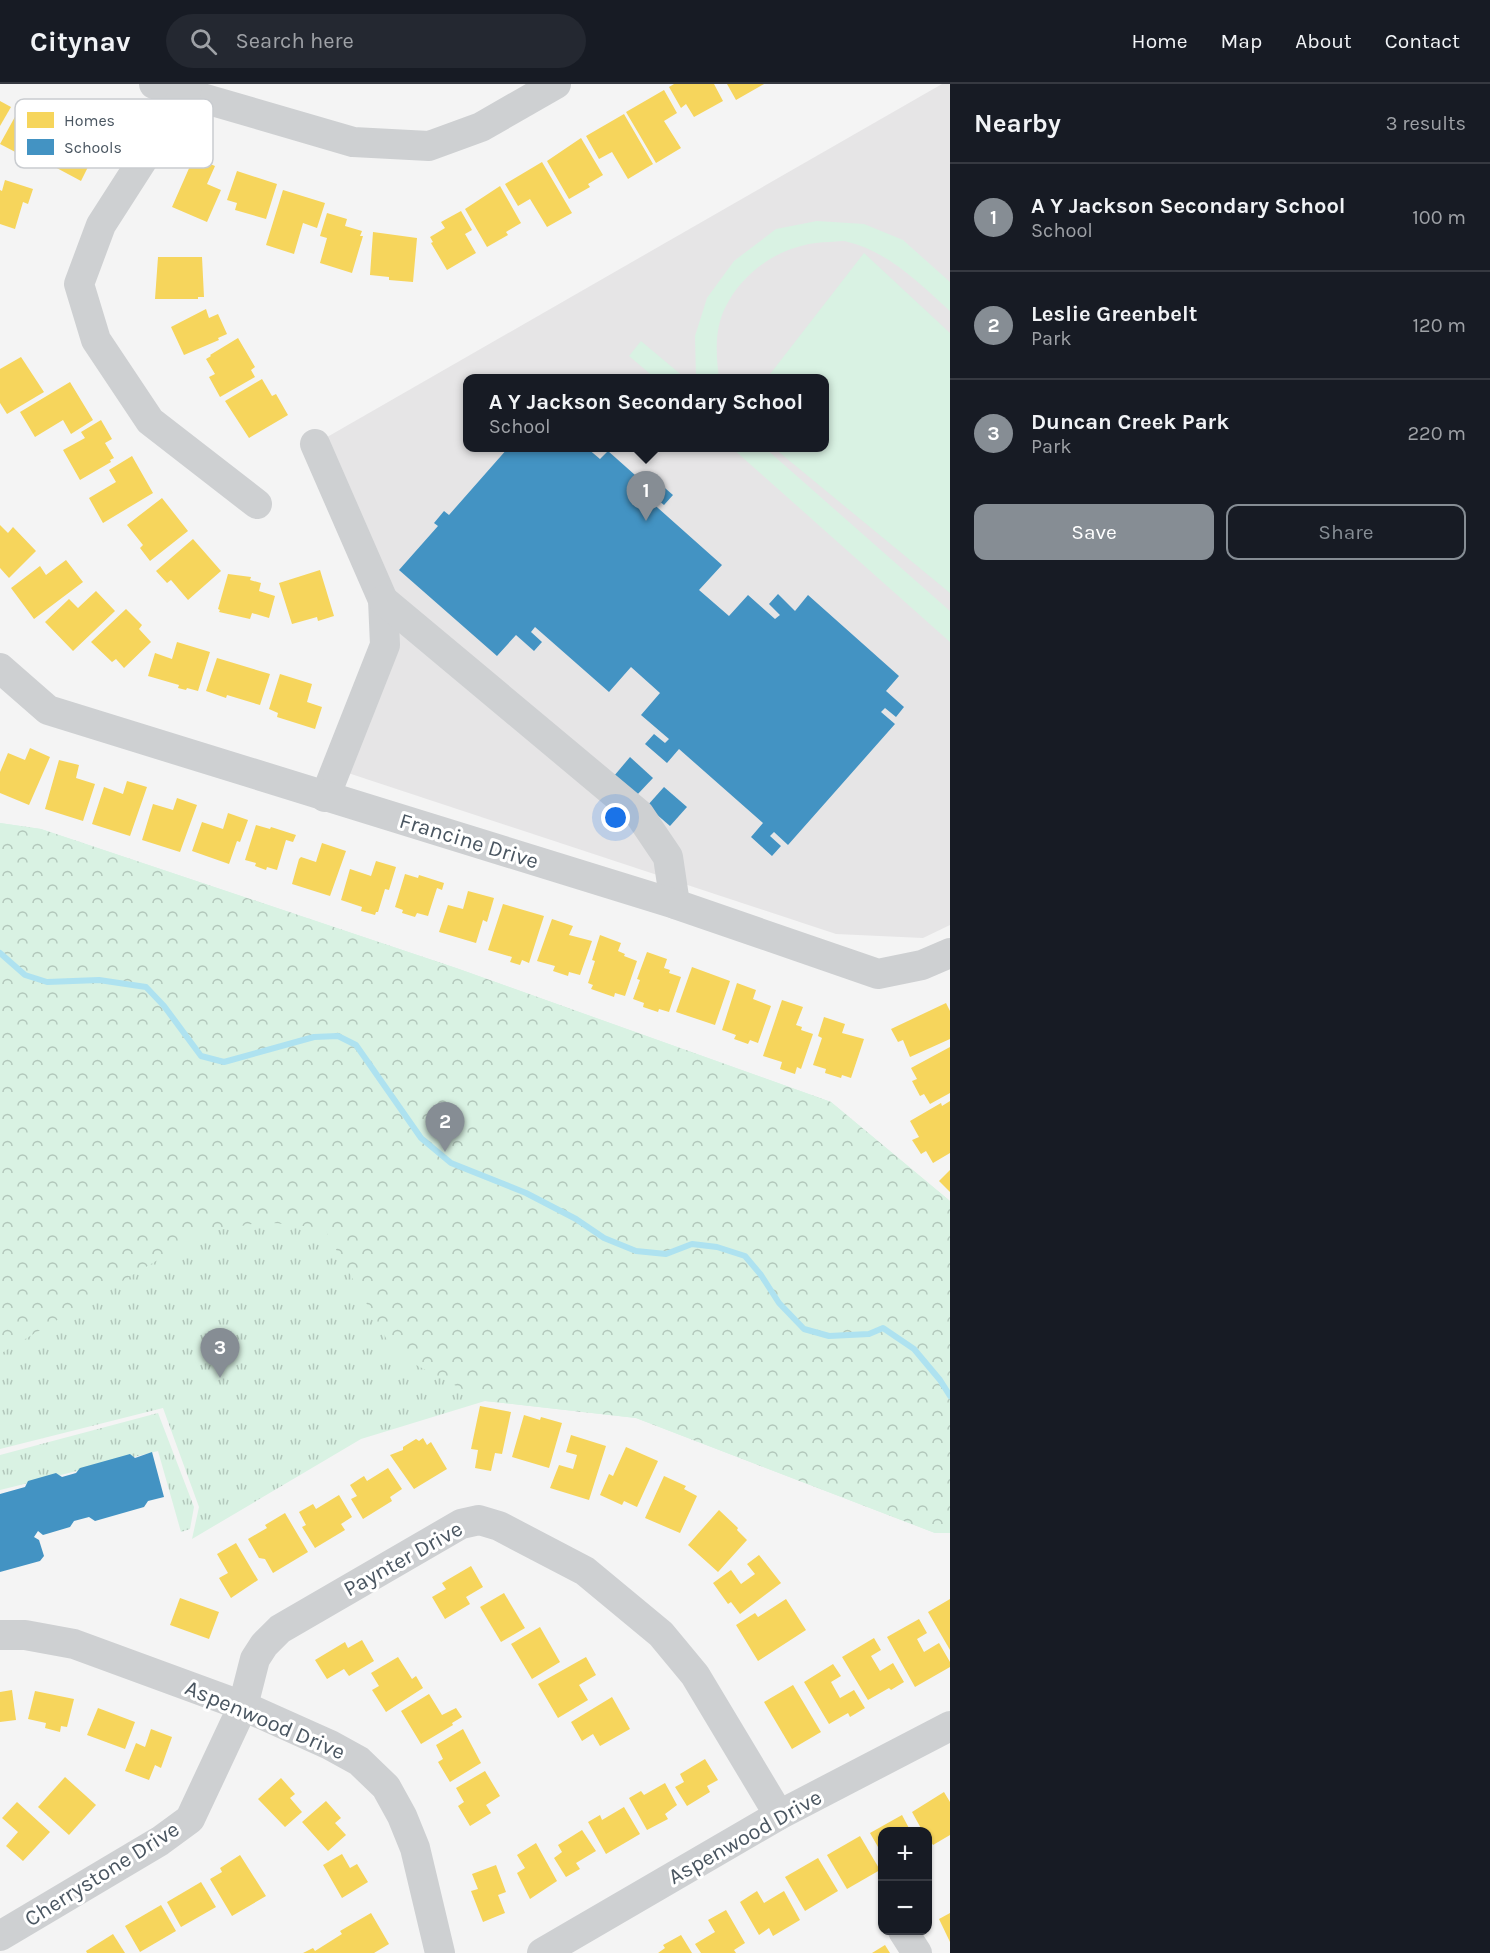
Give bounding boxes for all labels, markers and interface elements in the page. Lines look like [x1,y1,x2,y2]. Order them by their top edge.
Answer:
search box [166,14,586,68]
text: Citynav [30,25,130,58]
icon: search [187,25,220,58]
text: Search here [235,28,354,54]
text: Home [1132,29,1188,53]
text: Map [1221,29,1262,53]
text: About [1295,29,1352,53]
text: Contact [1385,29,1460,53]
legend [15,99,213,168]
text: Nearby [974,108,1061,139]
text: Homes [64,111,115,130]
text: 3 results [1386,112,1466,135]
text: Schools [64,138,122,157]
text: A Y Jackson Secondary School [1031,193,1346,219]
text: 1 [990,206,997,229]
text: 100 m [1412,206,1466,229]
text: School [1031,219,1093,242]
text: Leslie Greenbelt [1031,301,1197,327]
text: 2 [987,314,1000,337]
text: 120 m [1412,314,1466,337]
text: Park [1031,327,1072,350]
popup [463,374,829,452]
text: A Y Jackson Secondary School [489,389,803,415]
text: Duncan Creek Park [1031,409,1229,435]
text: School [489,415,551,438]
text: 3 [987,422,1000,445]
text: 220 m [1407,422,1466,445]
text: Park [1031,435,1072,458]
pin: 1 [626,472,666,521]
button: Save [974,504,1214,560]
button: Share [1226,504,1466,560]
your location [601,803,630,832]
street label: Francine Drive [396,808,542,874]
pin: 2 [426,1102,464,1152]
pin: 3 [200,1328,240,1378]
street label: Paynter Drive [339,1516,467,1602]
street label: Aspenwood Drive [181,1675,349,1765]
street label: Aspenwood Drive [664,1784,826,1890]
street label: Cherrystone Drive [20,1816,184,1932]
map controls [878,1827,932,1935]
button: + [878,1827,932,1881]
button: − [878,1881,932,1935]

